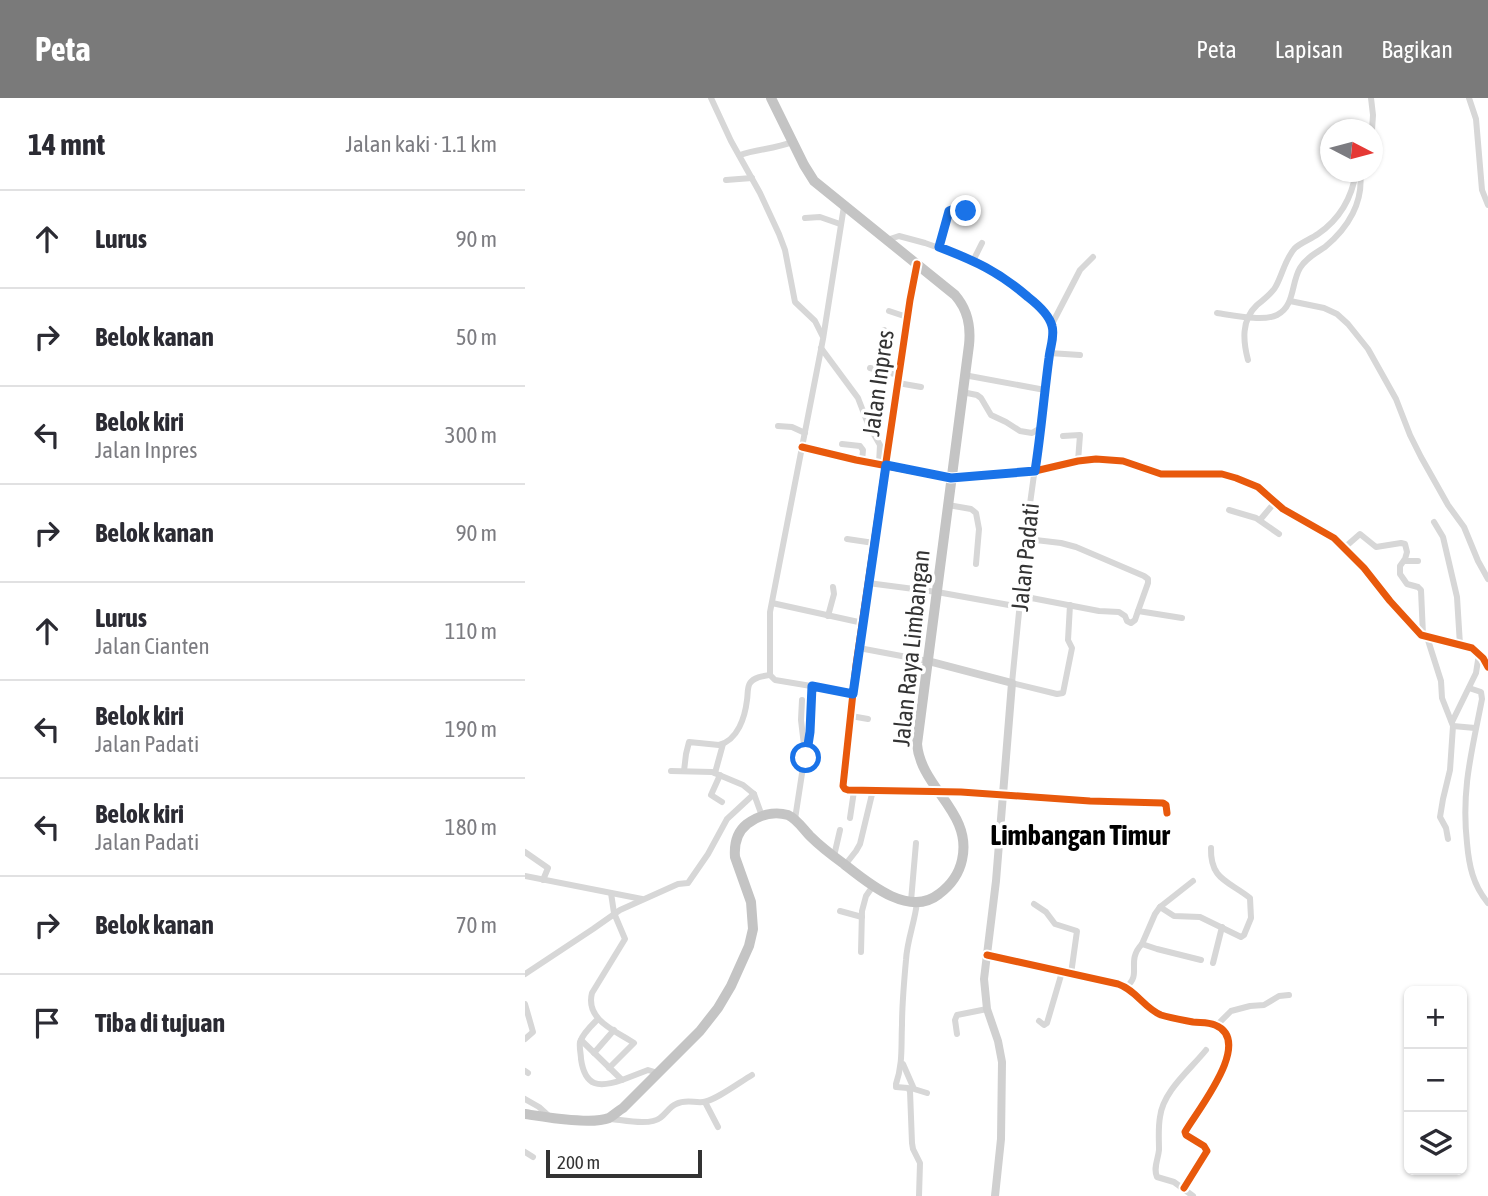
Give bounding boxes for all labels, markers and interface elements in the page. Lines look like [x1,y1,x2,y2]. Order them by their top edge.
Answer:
text: Peta [35,30,91,68]
text: Peta [1196,36,1237,63]
text: Lapisan [1275,36,1343,63]
text: Bagikan [1381,36,1453,63]
north arrow [1320,119,1383,182]
text: 14 mnt [28,127,105,161]
text: Jalan kaki · 1.1 km [346,131,497,157]
route end [950,195,981,226]
icon: ahead [28,220,66,258]
text: Lurus [95,224,147,254]
text: 90 m [456,226,497,252]
icon: right [28,318,66,356]
text: Belok kanan [95,322,214,352]
text: 50 m [456,324,497,350]
street label: Jalan Inpres [857,328,899,438]
text: Belok kiri [95,407,184,437]
icon: left [28,416,66,454]
text: 300 m [445,422,497,448]
text: Jalan Inpres [95,437,197,463]
street label: Jalan Padati [1006,502,1044,612]
icon: right [28,514,66,552]
text: Belok kanan [95,518,214,548]
text: 90 m [456,520,497,546]
street label: Jalan Raya Limbangan [887,548,935,748]
text: Lurus [95,603,147,633]
icon: ahead [28,612,66,650]
text: 110 m [445,618,497,644]
text: Jalan Cianten [95,633,210,659]
text: Belok kiri [95,701,184,731]
icon: left [28,710,66,748]
text: 190 m [445,716,497,742]
text: Jalan Padati [95,731,199,757]
route start [790,742,821,773]
text: Belok kiri [95,799,184,829]
icon: left [28,808,66,846]
text: 180 m [445,814,497,840]
district label: Limbangan Timur [990,819,1170,851]
text: Jalan Padati [95,829,199,855]
icon: right [28,906,66,944]
text: Belok kanan [95,910,214,940]
text: 70 m [456,912,497,938]
map controls [1404,986,1467,1175]
button: + [1404,986,1467,1049]
icon: arrive [28,1004,66,1042]
text: Tiba di tujuan [95,1008,225,1038]
button: − [1404,1049,1467,1112]
button: layers [1404,1112,1467,1175]
scale bar [546,1147,702,1179]
text: 200 m [557,1151,600,1173]

